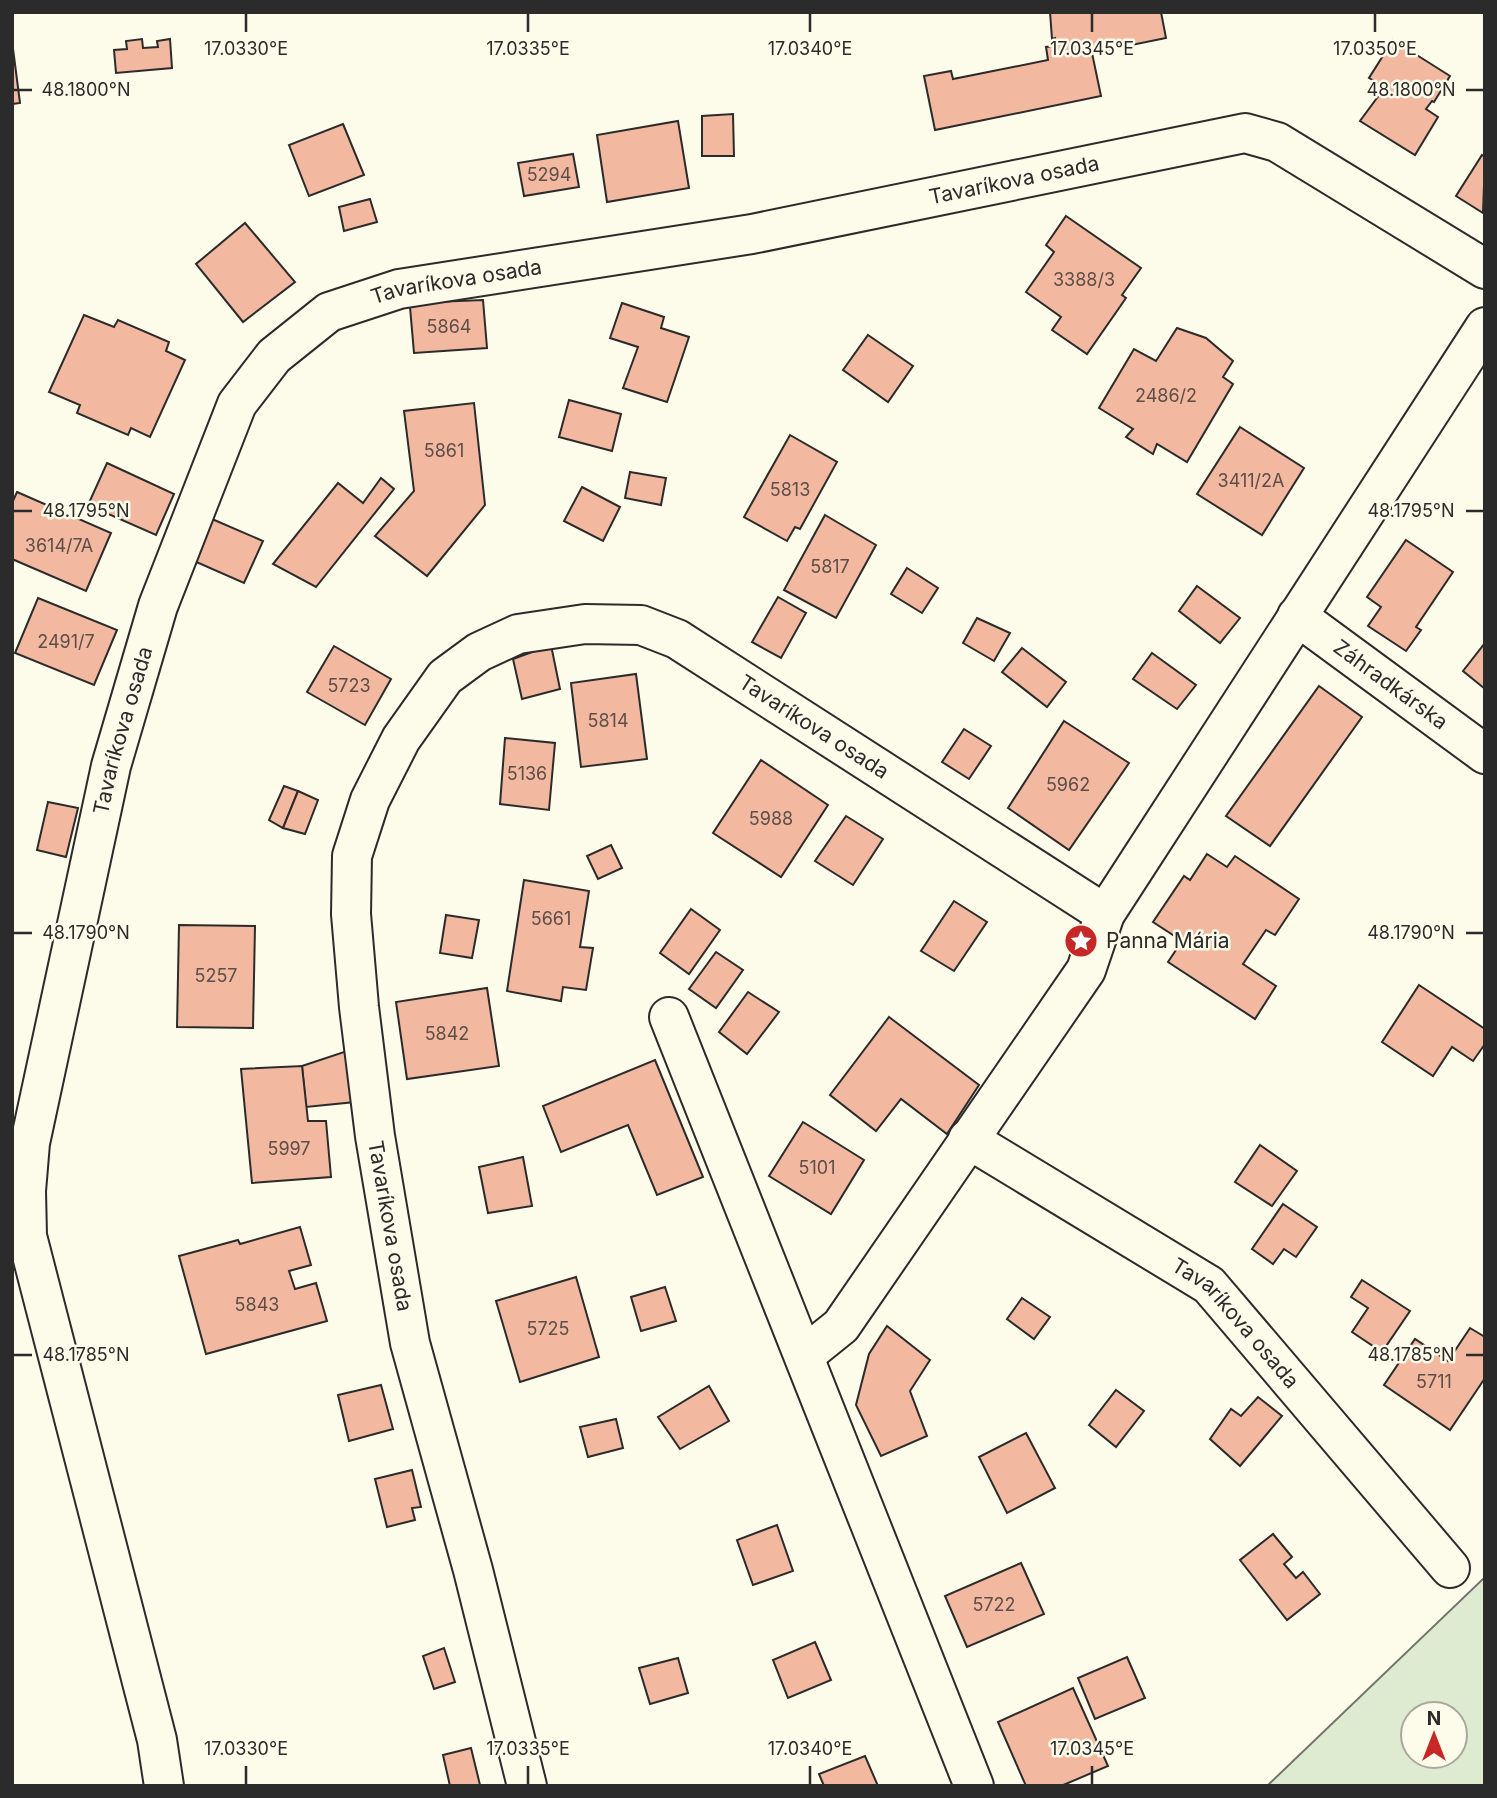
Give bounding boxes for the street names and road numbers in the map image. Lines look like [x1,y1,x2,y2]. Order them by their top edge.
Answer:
street label: Tavaríkova osada [927,150,1101,209]
street label: Tavaríkova osada [368,254,544,309]
street label: Záhradkárska [1329,634,1453,734]
street label: Tavaríkova osada [88,644,157,817]
street label: Tavaríkova osada [735,669,894,784]
street label: Tavaríkova osada [363,1139,418,1313]
street label: Tavaríkova osada [1167,1252,1304,1393]

